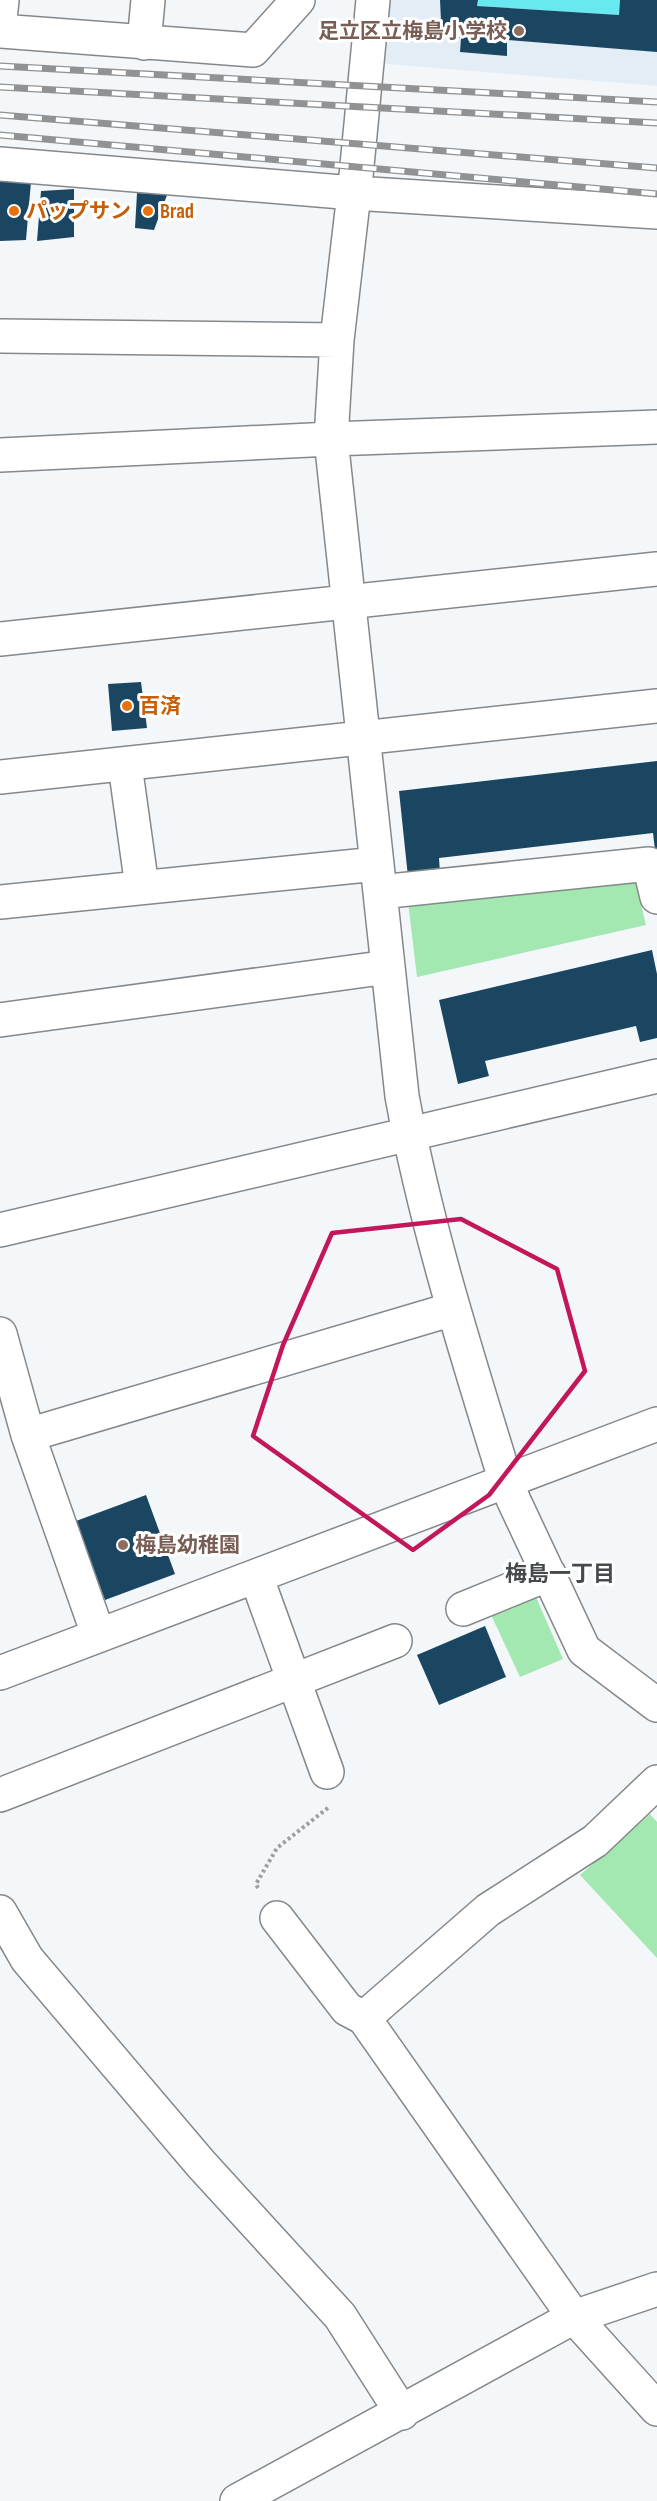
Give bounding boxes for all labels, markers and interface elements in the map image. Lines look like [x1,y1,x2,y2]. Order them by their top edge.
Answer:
place label: 足立区立梅島小学校 [318,19,507,44]
marker: 足立区立梅島小学校 [512,24,526,38]
place label: パップサン [26,199,131,224]
place label: Brad [160,199,194,224]
marker: パップサン [7,204,21,218]
marker: Brad [141,204,155,218]
place label: 百済 [139,694,181,719]
marker: 百済 [120,699,134,713]
place label: 梅島幼稚園 [135,1533,240,1558]
marker: 梅島幼稚園 [116,1538,130,1552]
district label: 梅島一丁目 [505,1561,615,1588]

